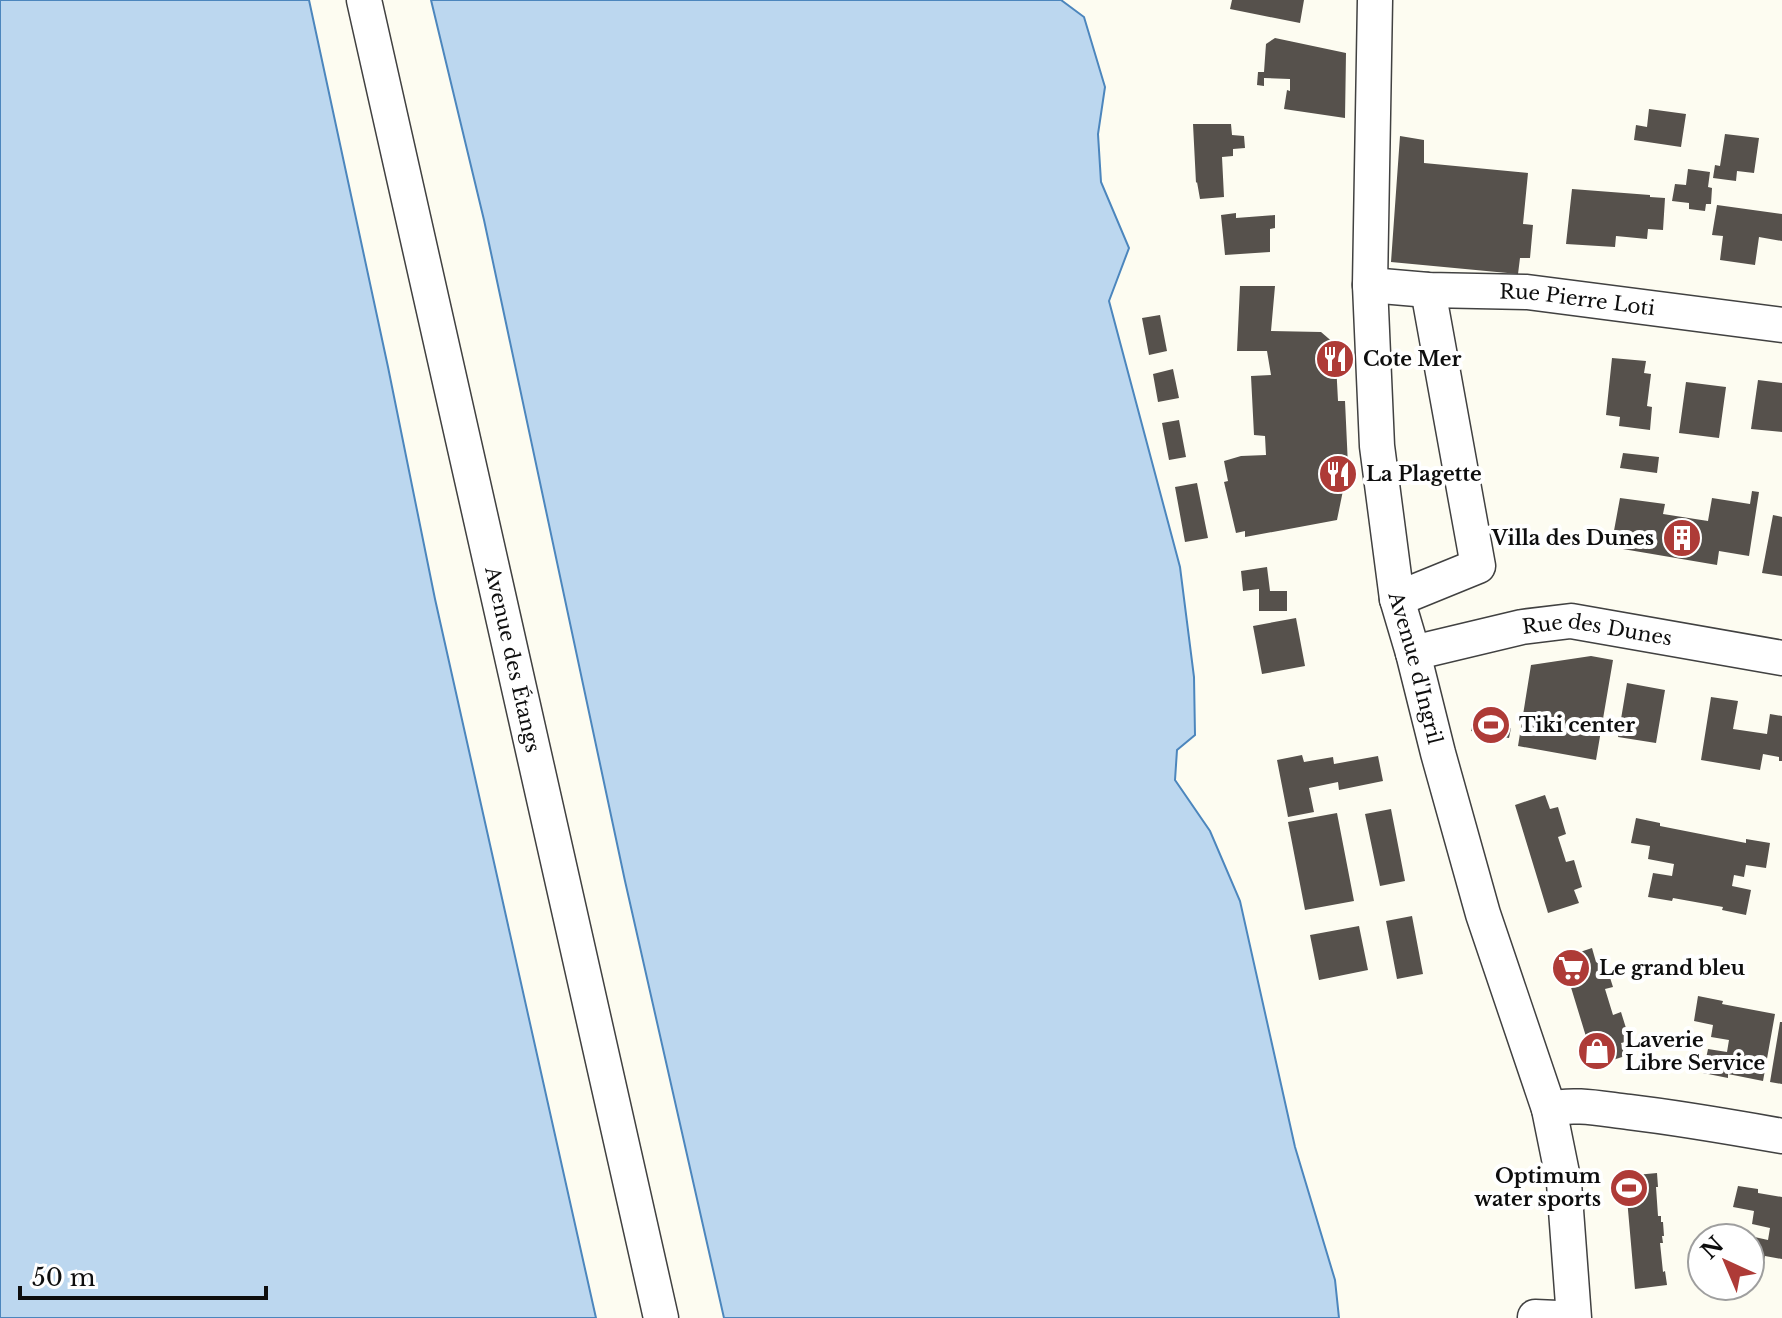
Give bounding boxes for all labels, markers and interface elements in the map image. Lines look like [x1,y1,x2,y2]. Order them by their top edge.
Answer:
street label: Rue Pierre Loti [1499,279,1657,320]
restaurant icon: Cote Mer [1314,338,1356,380]
place label: Cote Mer [1363,347,1461,371]
restaurant icon: La Plagette [1317,453,1359,495]
place label: La Plagette [1366,462,1482,486]
building icon: Villa des Dunes [1661,517,1703,559]
place label: Villa des Dunes [1491,526,1654,550]
street label: Avenue des Étangs [480,563,545,755]
street label: Avenue d'Ingril [1383,588,1447,747]
street label: Rue des Dunes [1521,609,1674,651]
sports icon: Tiki center [1470,704,1512,746]
place label: Tiki center [1519,713,1635,737]
supermarket icon: Le grand bleu [1550,947,1592,989]
place label: Le grand bleu [1599,956,1745,980]
place label: Laverie Libre Service [1625,1028,1765,1075]
shop icon: Laverie Libre Service [1576,1030,1618,1072]
place label: Optimum water sports [1474,1164,1601,1211]
sports icon: Optimum water sports [1608,1167,1650,1209]
north arrow [1686,1222,1766,1302]
text: N [1696,1231,1729,1265]
scale bar [20,1250,266,1300]
text: 50 m [32,1263,96,1292]

